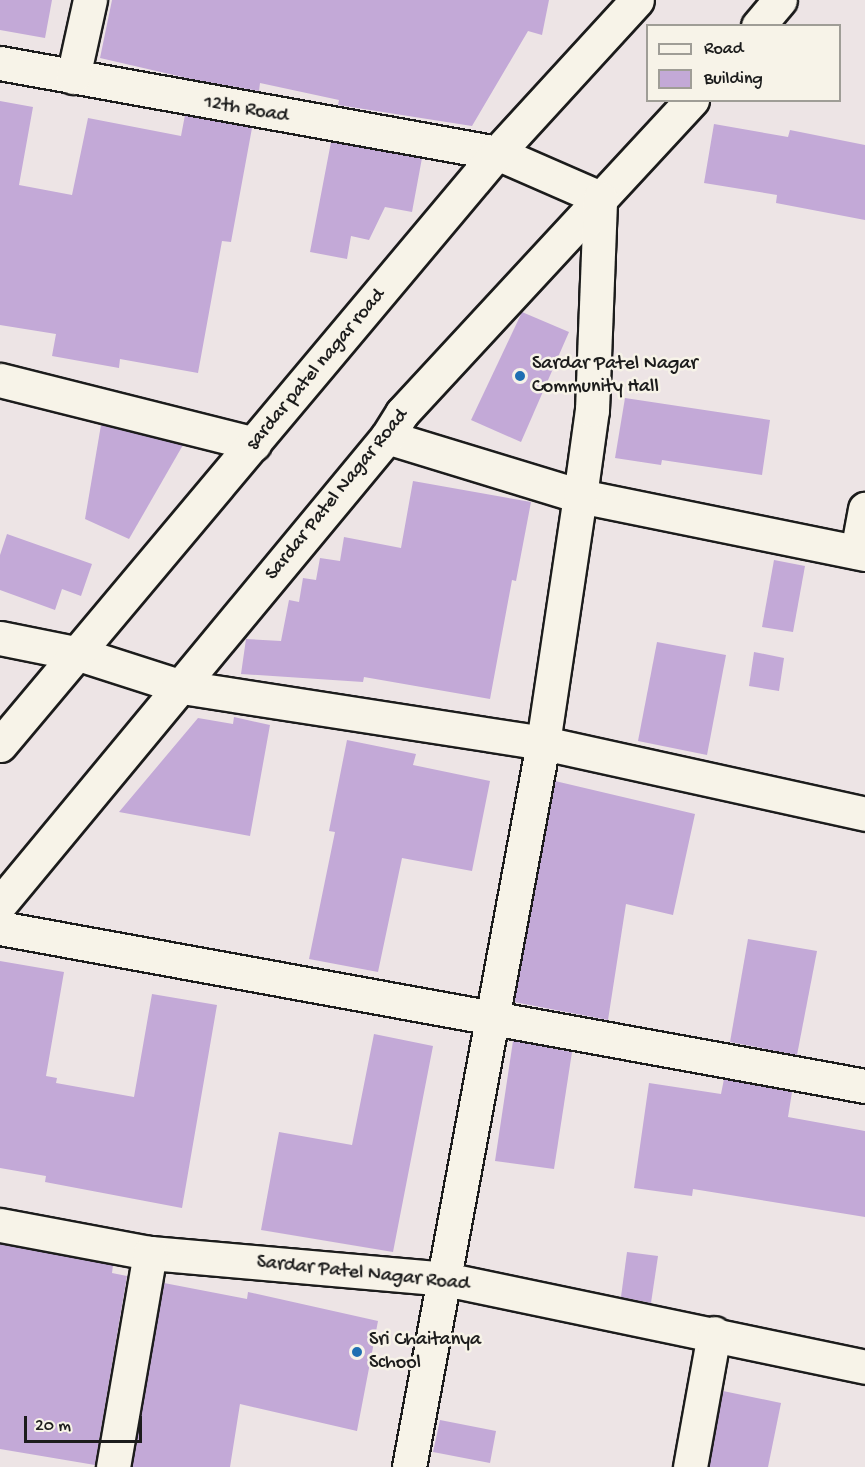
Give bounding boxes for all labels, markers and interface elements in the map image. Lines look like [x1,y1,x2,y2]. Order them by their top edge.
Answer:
legend [646,24,841,102]
text: Road [704,39,743,60]
text: Building [704,69,763,90]
street label: 12th Road [202,91,290,129]
street label: sardar patel nagar road [241,284,391,456]
place label: Sardar Patel Nagar Community Hall [532,352,698,399]
marker: Sardar Patel Nagar Community Hall [513,369,527,383]
street label: Sardar Patel Nagar Road [260,404,414,586]
street label: Sardar Patel Nagar Road [255,1251,471,1297]
place label: Sri Chaitanya School [369,1328,481,1375]
marker: Sri Chaitanya School [350,1345,364,1359]
scale bar [27,1404,146,1442]
text: 20 m [35,1416,71,1437]

